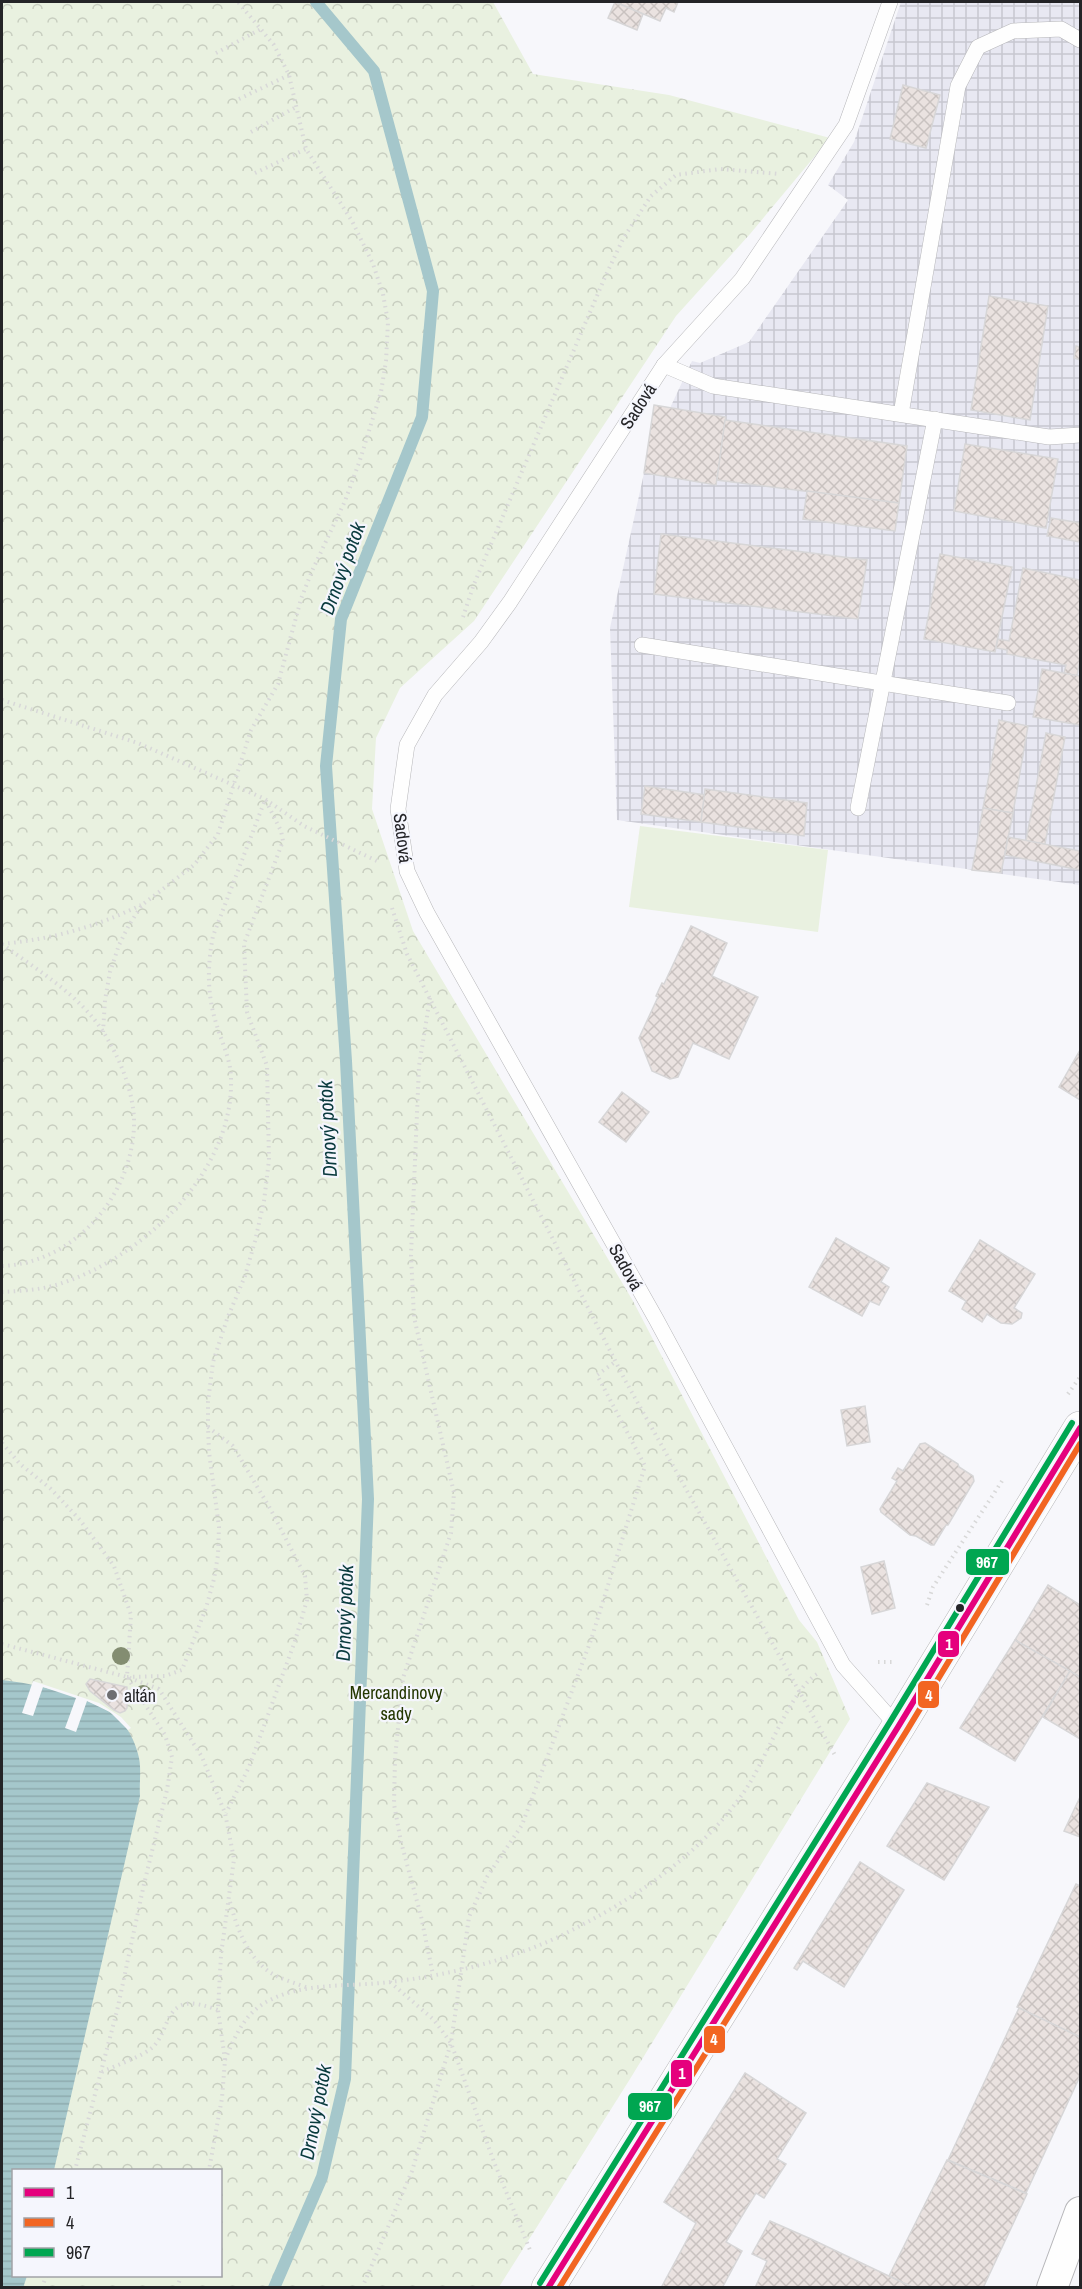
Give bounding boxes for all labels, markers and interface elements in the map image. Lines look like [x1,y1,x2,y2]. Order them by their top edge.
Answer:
street label: Sadová [614,378,662,434]
water label: Drnový potok [313,517,371,618]
street label: Sadová [388,812,418,864]
water label: Drnový potok [311,1079,343,1178]
street label: Sadová [603,1239,649,1295]
line badge: 967 [965,1548,1010,1576]
text: 967 [976,1551,998,1573]
water label: Drnový potok [329,1563,359,1662]
unlabelled marker [954,1602,966,1614]
line badge: 1 [937,1630,960,1658]
text: 1 [945,1633,953,1655]
park label: Mercandinovy sady [350,1680,443,1726]
line badge: 4 [917,1680,940,1709]
place label: altán [124,1683,156,1708]
text: 4 [925,1684,933,1706]
marker: altán [105,1688,119,1702]
line badge: 4 [703,2025,726,2054]
text: 4 [710,2028,718,2050]
line badge: 1 [670,2059,693,2088]
water label: Drnový potok [293,2061,338,2162]
text: 1 [678,2062,686,2084]
line badge: 967 [627,2092,673,2121]
text: 967 [639,2095,661,2117]
legend [12,2169,222,2277]
text: 1 [66,2180,75,2205]
text: 4 [66,2210,74,2235]
text: 967 [66,2240,91,2265]

